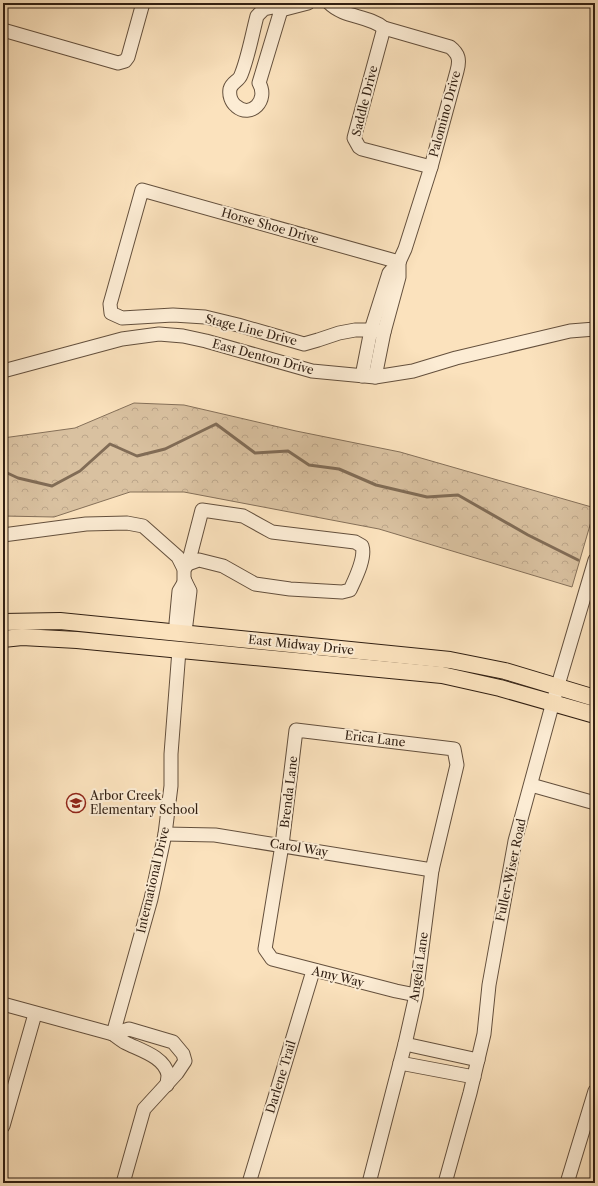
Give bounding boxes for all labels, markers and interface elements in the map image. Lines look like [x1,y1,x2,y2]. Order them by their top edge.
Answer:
street label: Saddle Drive [348,64,381,138]
street label: Palomino Drive [426,69,463,159]
street label: Horse Shoe Drive [220,204,321,247]
street label: Stage Line Drive [204,311,299,348]
street label: East Denton Drive [211,336,316,377]
street label: East Midway Drive [247,631,355,658]
street label: Erica Lane [344,727,407,750]
street label: Brenda Lane [277,755,300,829]
place label: Arbor Creek Elementary School [89,788,199,817]
school or university icon: Arbor Creek Elementary School [65,792,87,814]
street label: Fuller-Wiser Road [492,816,529,923]
street label: International Drive [133,825,172,935]
street label: Carol Way [269,835,330,860]
street label: Angela Lane [406,931,431,1004]
street label: Amy Way [309,963,366,990]
street label: Darlene Trail [262,1038,299,1115]

